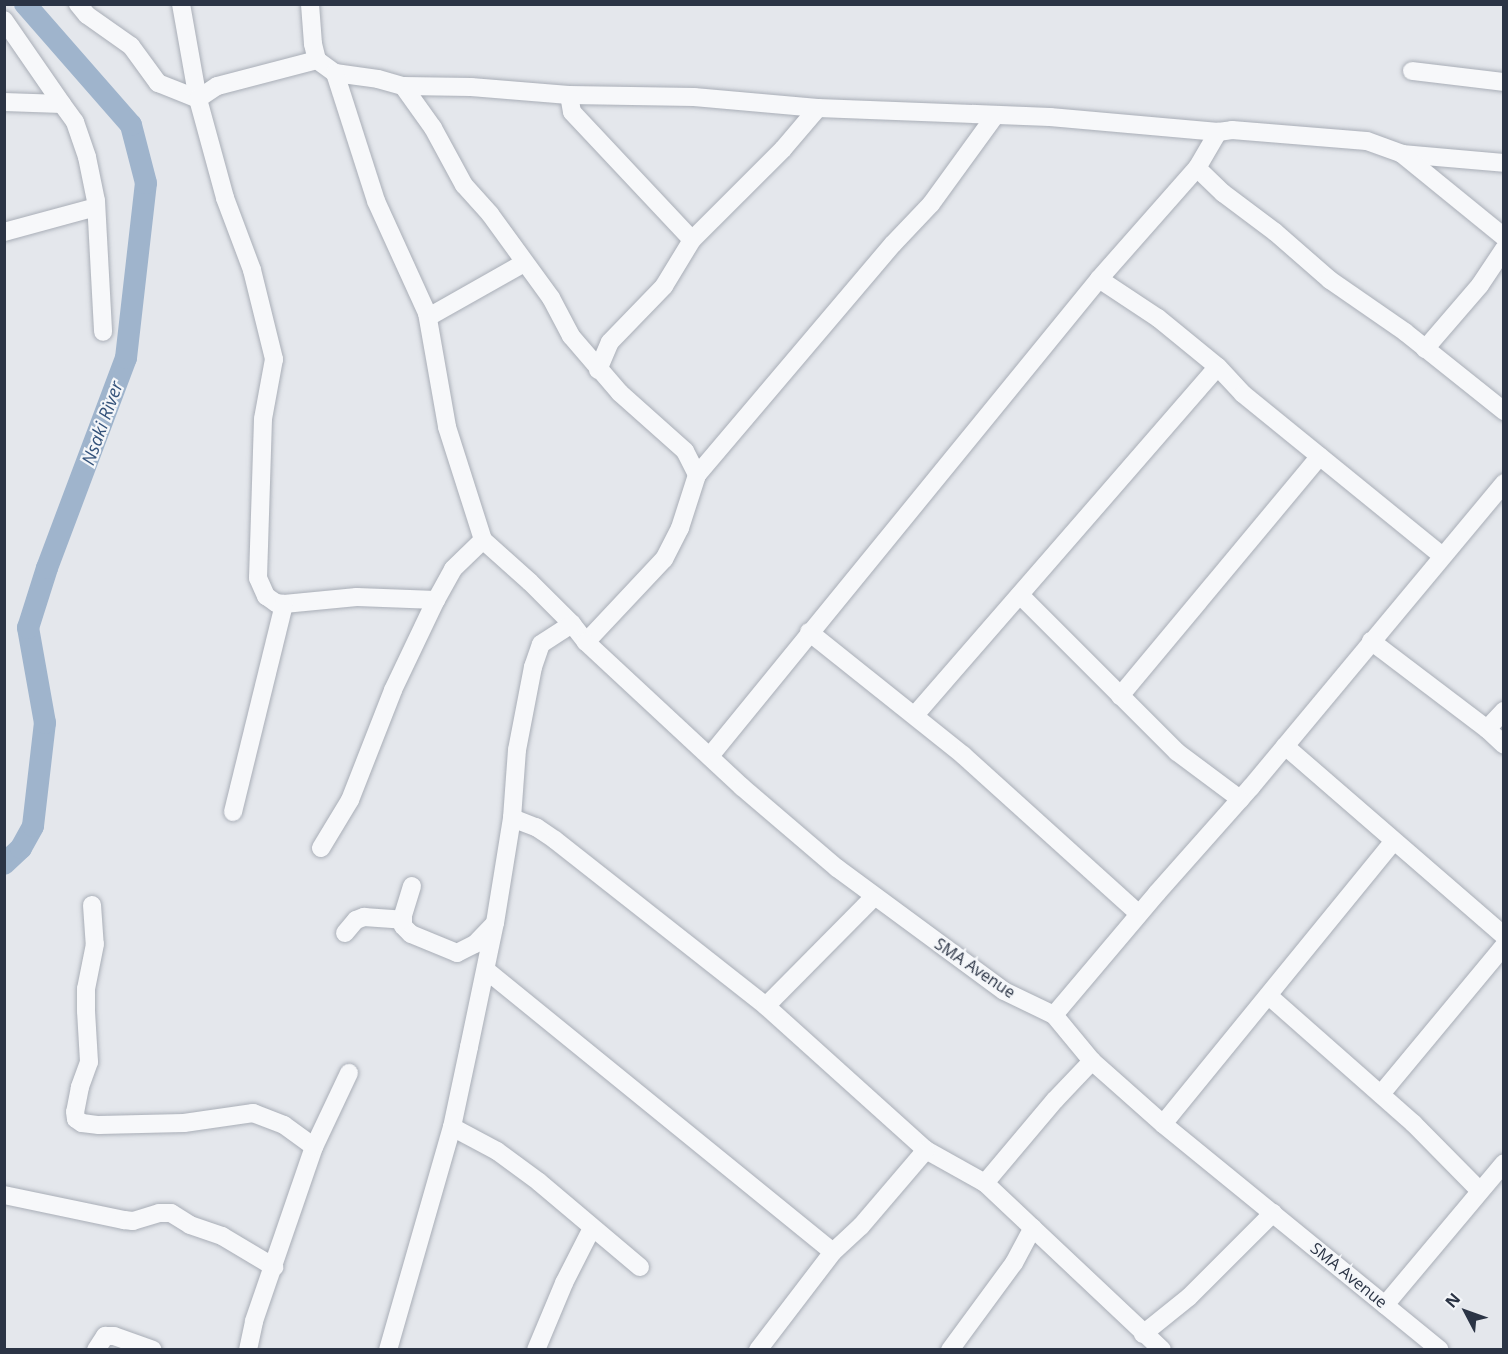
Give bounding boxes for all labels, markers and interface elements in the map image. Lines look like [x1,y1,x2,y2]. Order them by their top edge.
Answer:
water label: Nsaki River [77,378,127,468]
street label: SMA Avenue [931,934,1019,1002]
street label: SMA Avenue [1307,1238,1391,1312]
north arrow [1436,1282,1496,1342]
text: N [1440,1288,1465,1312]

